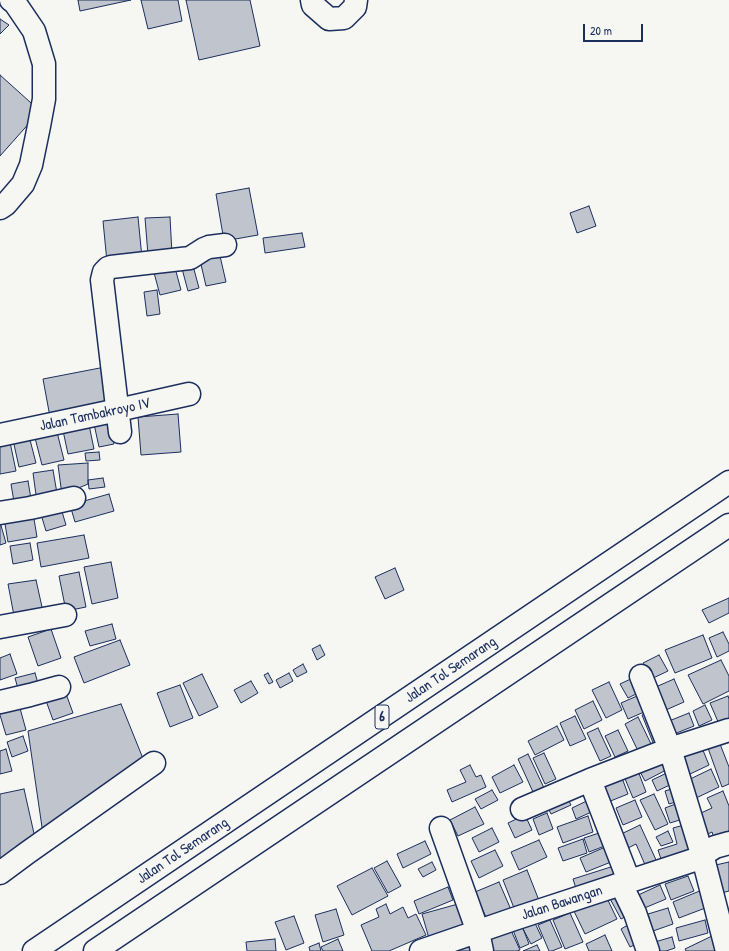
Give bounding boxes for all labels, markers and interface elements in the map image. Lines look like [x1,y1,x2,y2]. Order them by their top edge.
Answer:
scale bar [585,16,645,42]
text: 20 m [590,22,612,39]
street label: Jalan Tambakroyo IV [38,394,152,436]
street label: Jalan Tol Semarang [402,633,500,707]
road number: 6 [375,705,389,729]
street label: Jalan Tol Semarang [134,814,232,888]
street label: Jalan Bawangan [519,881,605,925]

